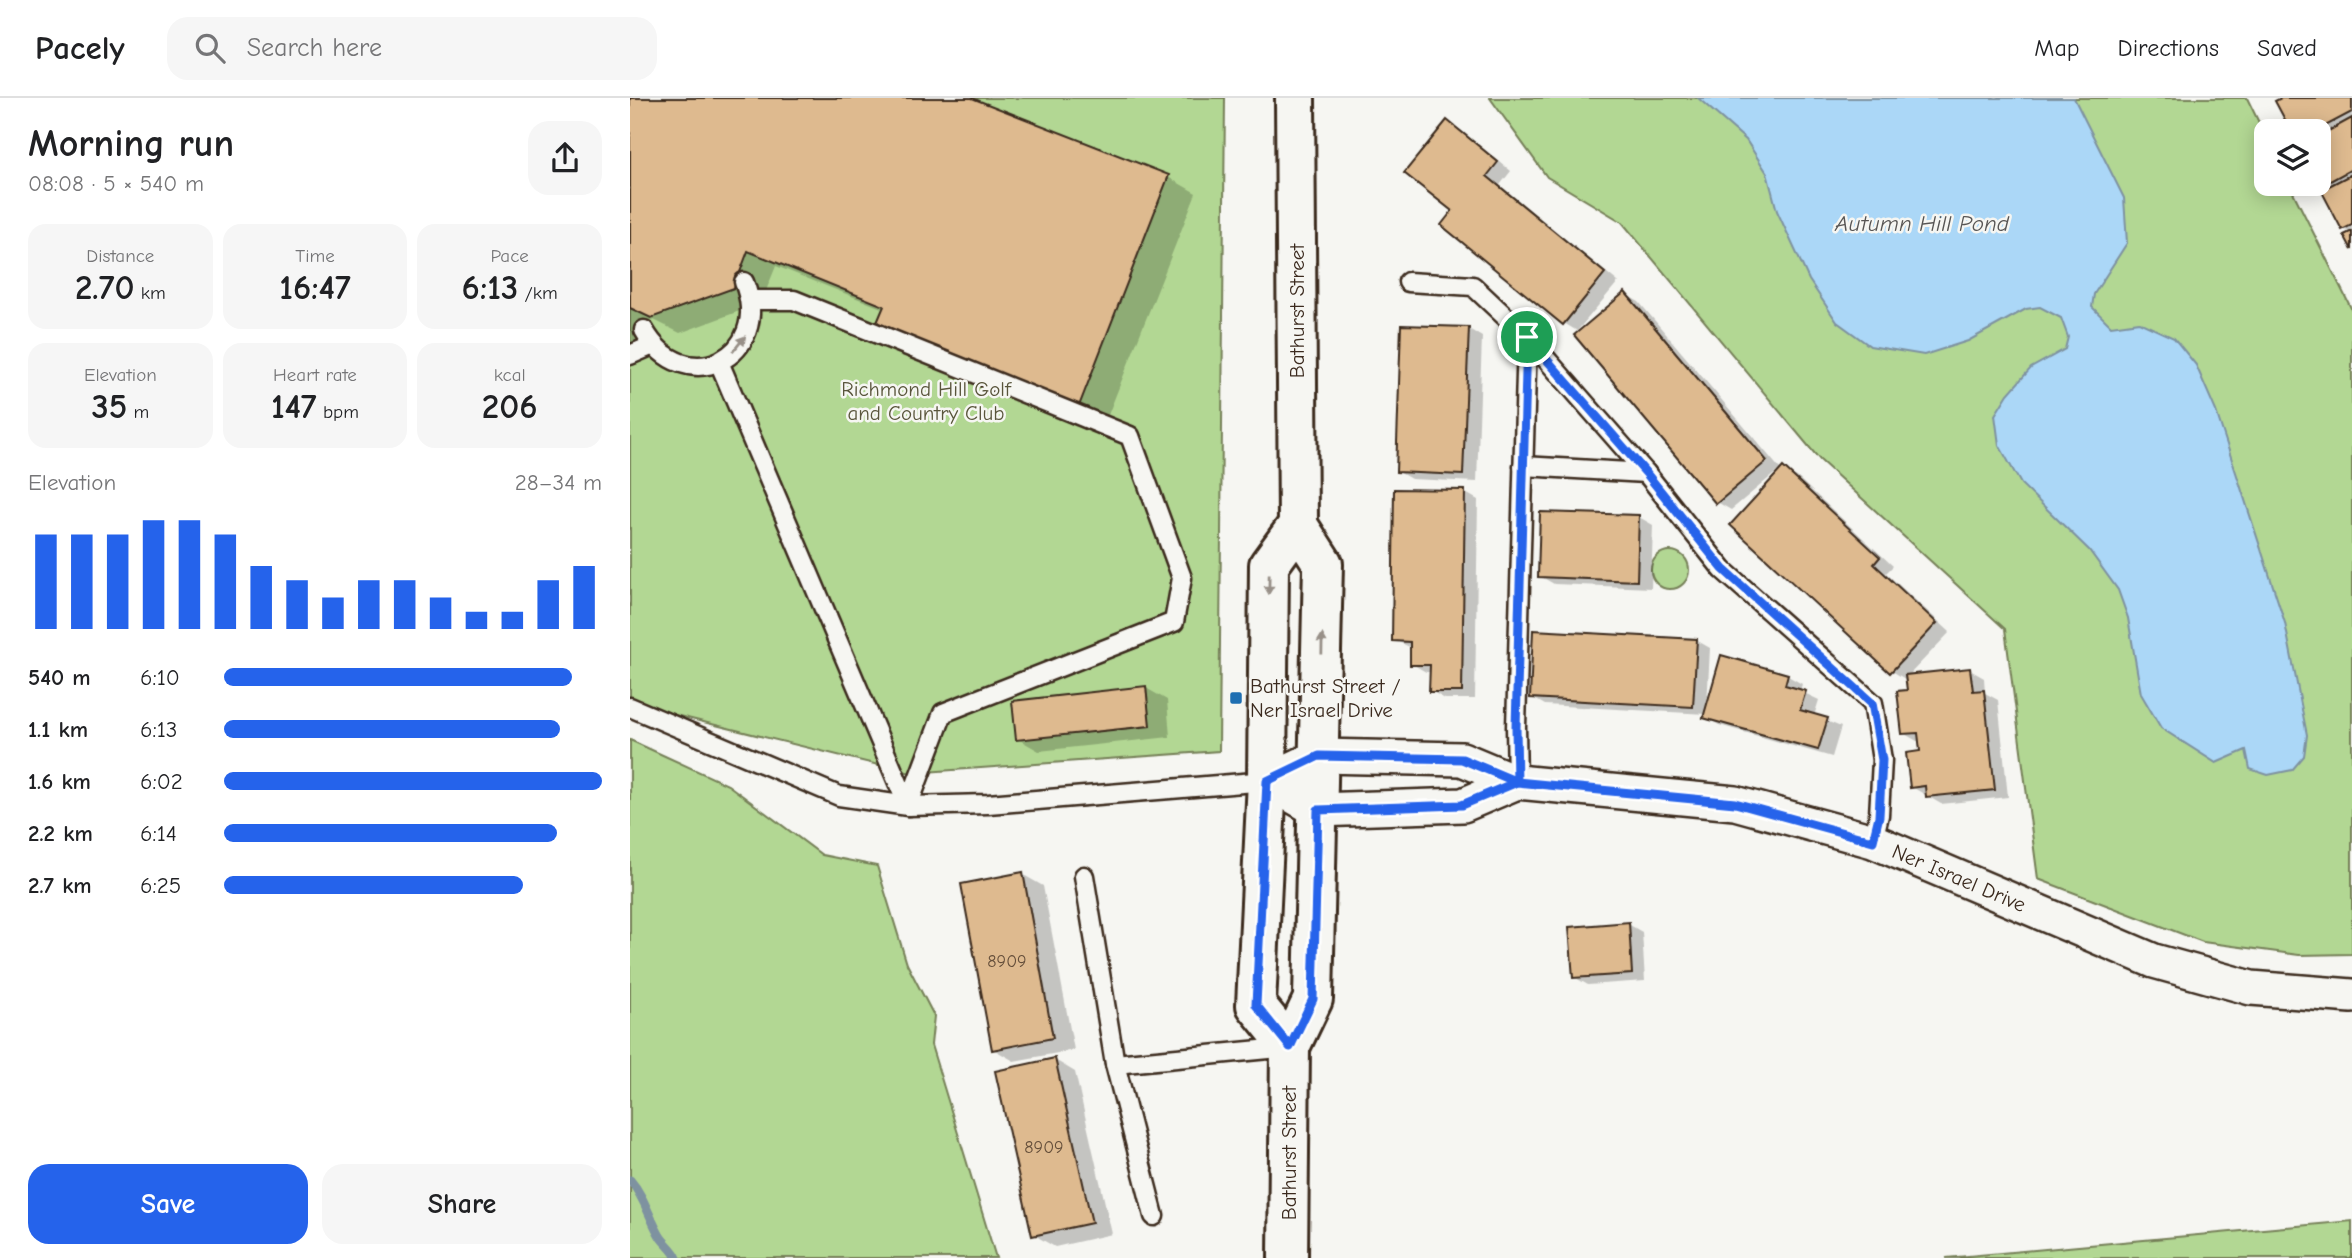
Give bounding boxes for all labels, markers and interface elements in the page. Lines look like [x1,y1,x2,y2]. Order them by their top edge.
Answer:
search box [167,17,657,80]
text: Pacely [35,29,125,67]
icon: search [191,29,229,67]
text: Search here [247,33,382,63]
text: Map [2034,34,2080,62]
text: Directions [2118,34,2219,62]
text: Saved [2257,34,2317,62]
map controls [2254,119,2331,196]
button: layers [2254,119,2331,196]
button: share [528,121,602,195]
text: Morning run [28,122,234,166]
text: 08:08 · 5 × 540 m [28,170,204,197]
water label: Autumn Hill Pond [1834,210,2010,237]
street label: Bathurst Street [1285,243,1309,378]
text: Distance [86,245,154,267]
text: Time [295,245,335,267]
text: Pace [491,245,529,267]
text: 2.70 [75,267,134,308]
text: 16:47 [279,267,351,308]
text: 6:13 [462,267,518,308]
text: km [134,282,166,304]
text: /km [518,282,558,304]
pin [1497,307,1557,367]
icon: arrive [1508,318,1546,356]
one-way arrow [731,336,746,354]
text: Elevation [84,364,157,386]
text: Heart rate [273,364,357,386]
text: kcal [494,364,526,386]
park label: Richmond Hill Golf and Country Club [841,377,1012,425]
text: 35 [91,386,127,427]
text: 147 [271,386,317,427]
text: 206 [482,386,538,427]
text: m [127,401,149,423]
text: bpm [317,401,359,423]
text: Elevation [28,469,116,496]
text: 28–34 m [515,469,602,496]
one-way arrow [1263,573,1275,595]
one-way arrow [1316,633,1327,655]
text: 540 m [28,664,91,691]
text: 6:10 [140,664,180,691]
place label: Bathurst Street / Ner Israel Drive [1250,674,1401,722]
marker: Bathurst Street / Ner Israel Drive [1228,690,1244,706]
text: 1.1 km [28,716,88,743]
text: 6:13 [140,716,177,743]
text: 1.6 km [28,768,91,795]
text: 6:02 [140,768,183,795]
text: 2.2 km [28,820,93,847]
text: 6:14 [140,820,177,847]
street label: Ner Israel Drive [1889,839,2029,917]
text: 2.7 km [28,872,92,899]
text: 6:25 [140,872,181,899]
house number: 8909 [987,951,1027,972]
street label: Bathurst Street [1277,1085,1301,1220]
house number: 8909 [1024,1137,1064,1158]
button: Save [28,1164,308,1244]
button: Share [322,1164,602,1244]

